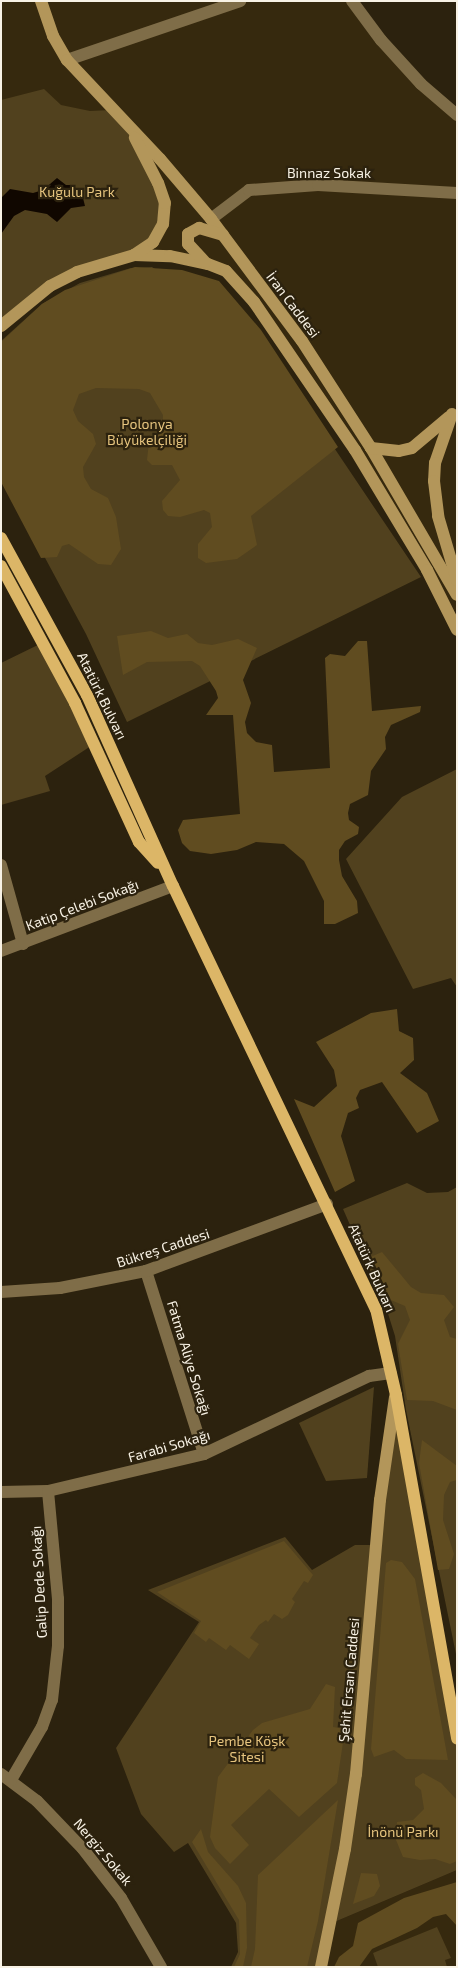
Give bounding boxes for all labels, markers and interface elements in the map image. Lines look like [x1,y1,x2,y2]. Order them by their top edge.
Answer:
street label: Binnaz Sokak [287,165,371,181]
park label: Kuğulu Park [39,184,115,200]
street label: İran Caddesi [263,269,323,341]
park label: Polonya Büyükelçiliği [107,416,187,448]
street label: Atatürk Bulvarı [74,649,130,743]
street label: Katip Çelebi Sokağı [23,876,141,934]
street label: Atatürk Bulvarı [345,1221,399,1315]
street label: Bükreş Caddesi [114,1225,212,1271]
street label: Fatma Aliye Sokağı [163,1298,215,1418]
street label: Farabi Sokağı [126,1426,212,1466]
street label: Galip Dede Sokağı [28,1525,50,1639]
street label: Şehit Ersan Caddesi [335,1617,363,1743]
park label: Pembe Köşk Sitesi [209,1733,285,1765]
street label: Nergiz Sokak [70,1815,136,1889]
park label: İnönü Parkı [367,1824,439,1840]

